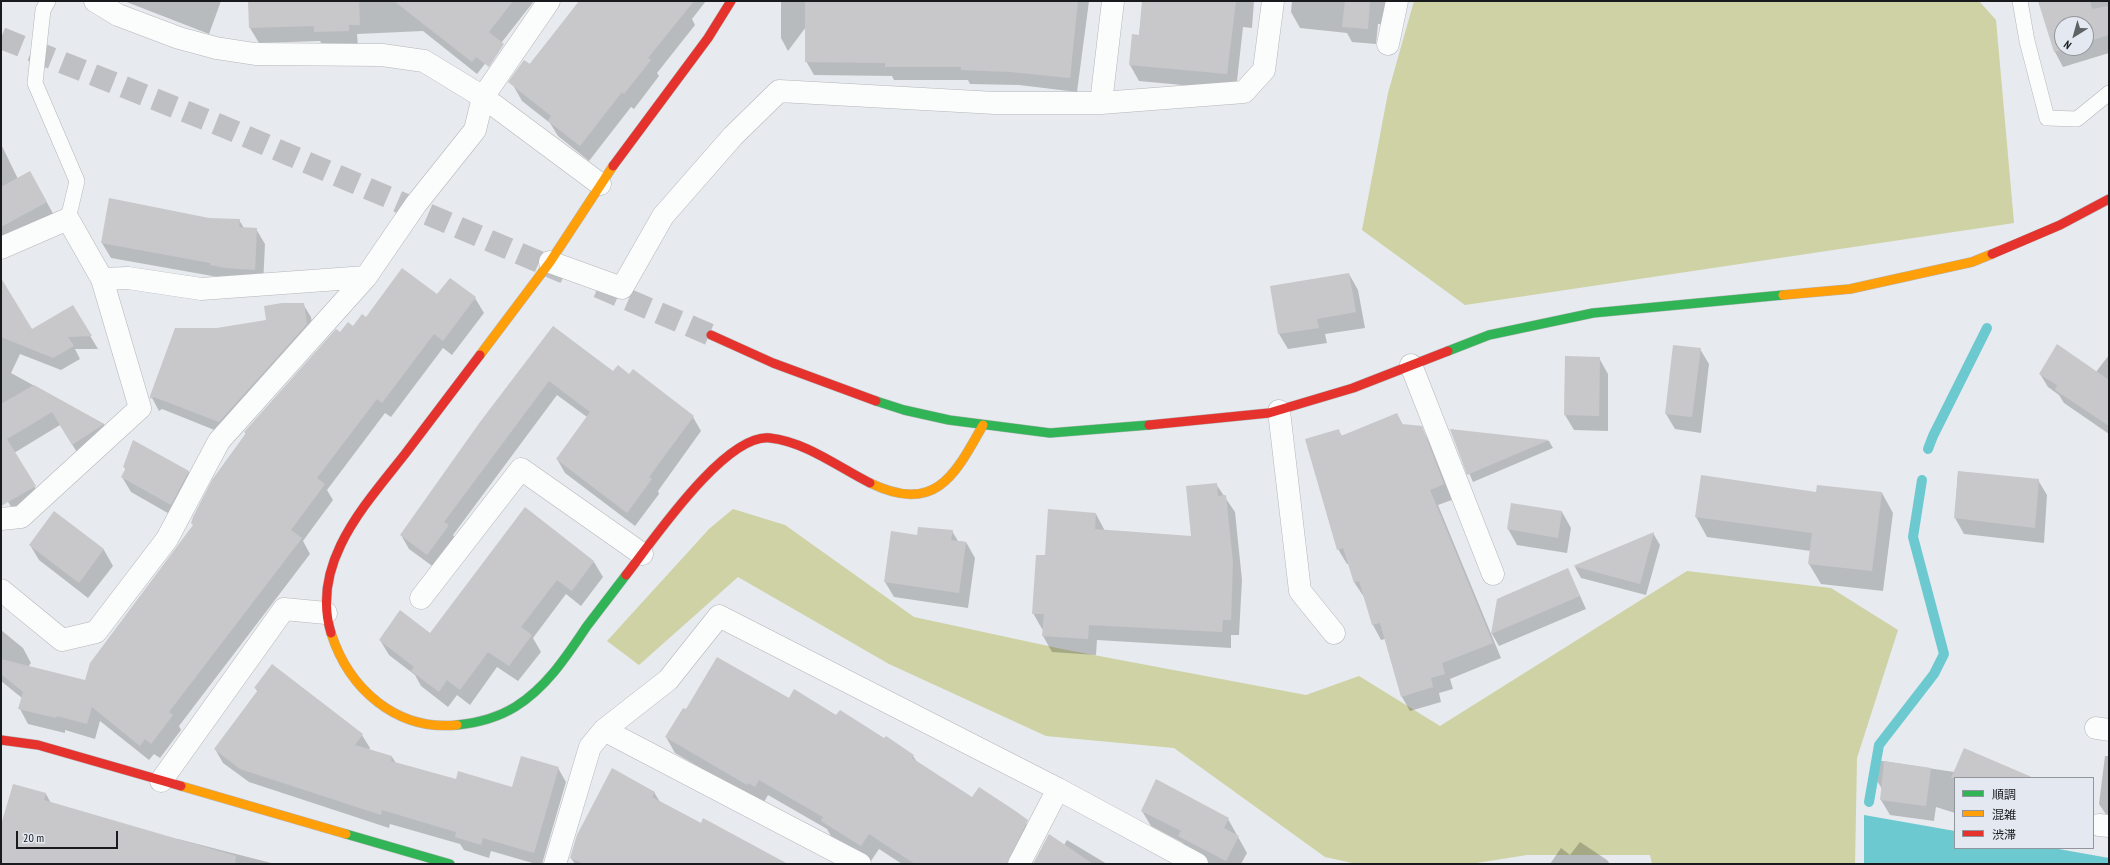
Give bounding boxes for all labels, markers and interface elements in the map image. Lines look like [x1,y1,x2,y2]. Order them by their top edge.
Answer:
north arrow [2054,16,2094,56]
text: N [2061,37,2074,52]
legend [1954,777,2094,849]
text: 順調 [1992,787,2016,802]
text: 混雑 [1992,807,2016,822]
scale bar [18,823,120,849]
text: 渋滞 [1992,827,2016,842]
text: 20 m [23,830,44,845]

